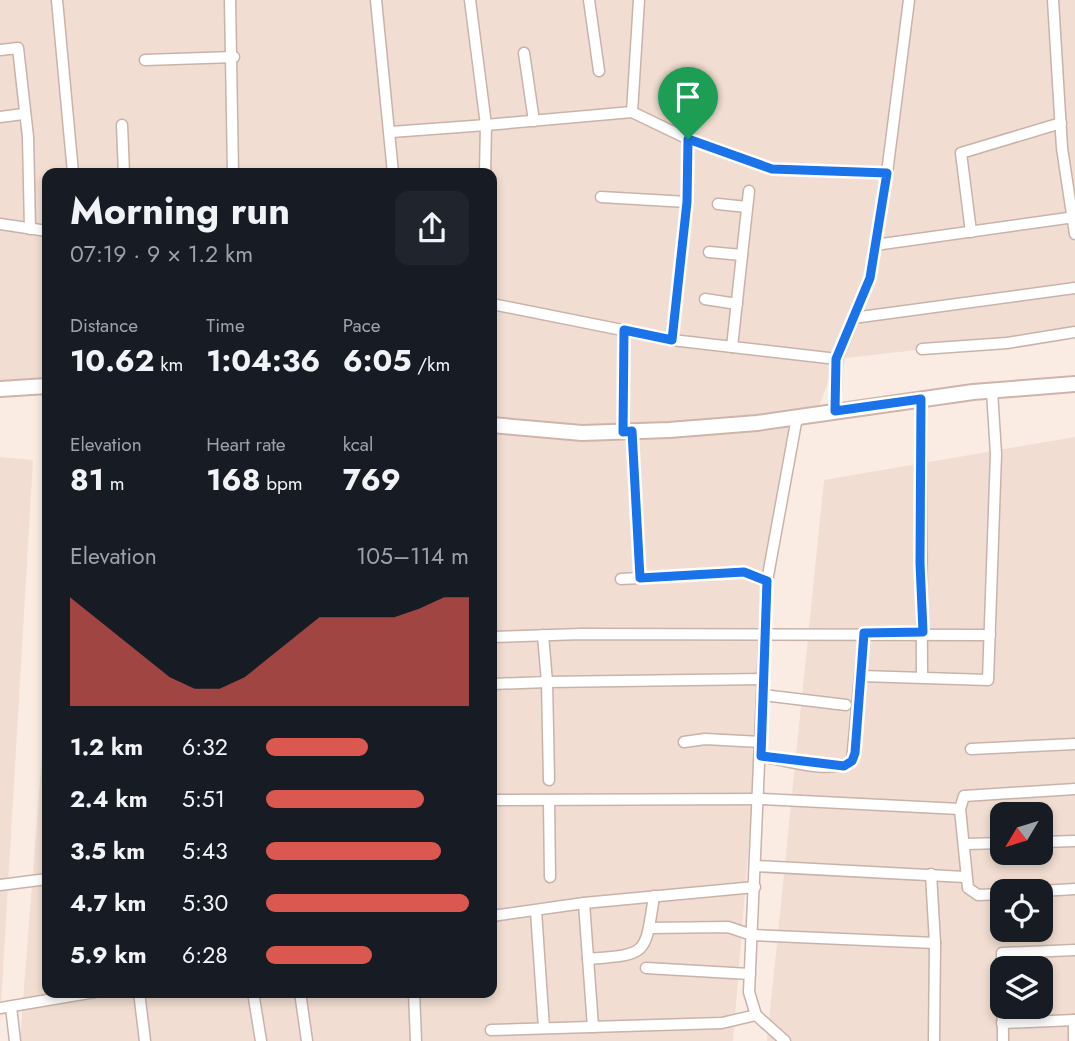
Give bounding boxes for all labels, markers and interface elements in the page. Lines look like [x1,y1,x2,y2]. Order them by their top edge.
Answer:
pin [658,67,718,139]
icon: arrive [669,78,707,116]
text: Morning run [70,183,290,238]
button: share [395,191,469,265]
text: 07:19 · 9 × 1.2 km [70,237,253,271]
text: Distance [70,312,138,339]
text: Time [206,312,245,339]
text: Pace [343,312,381,339]
text: 10.62 [70,339,155,382]
text: 1:04:36 [206,339,320,382]
text: 6:05 [343,339,412,382]
text: km [155,351,183,378]
text: /km [412,351,450,378]
text: Elevation [70,431,142,458]
text: Heart rate [206,431,286,458]
text: kcal [343,431,373,458]
text: 81 [70,458,104,501]
text: 168 [206,458,260,501]
text: 769 [343,458,401,501]
text: m [104,470,125,497]
text: bpm [260,470,303,497]
text: Elevation [70,539,157,573]
text: 105–114 m [356,539,469,573]
text: 1.2 km [70,730,143,764]
text: 6:32 [182,730,228,764]
text: 2.4 km [70,782,148,816]
text: 5:51 [182,782,225,816]
north arrow [990,802,1054,864]
map controls [990,802,1053,1019]
text: 3.5 km [70,834,145,868]
text: 5:43 [182,834,228,868]
button: locate [990,879,1053,942]
text: 4.7 km [70,886,146,920]
text: 5:30 [182,886,228,920]
text: 5.9 km [70,938,147,972]
text: 6:28 [182,938,228,972]
button: layers [990,956,1053,1019]

